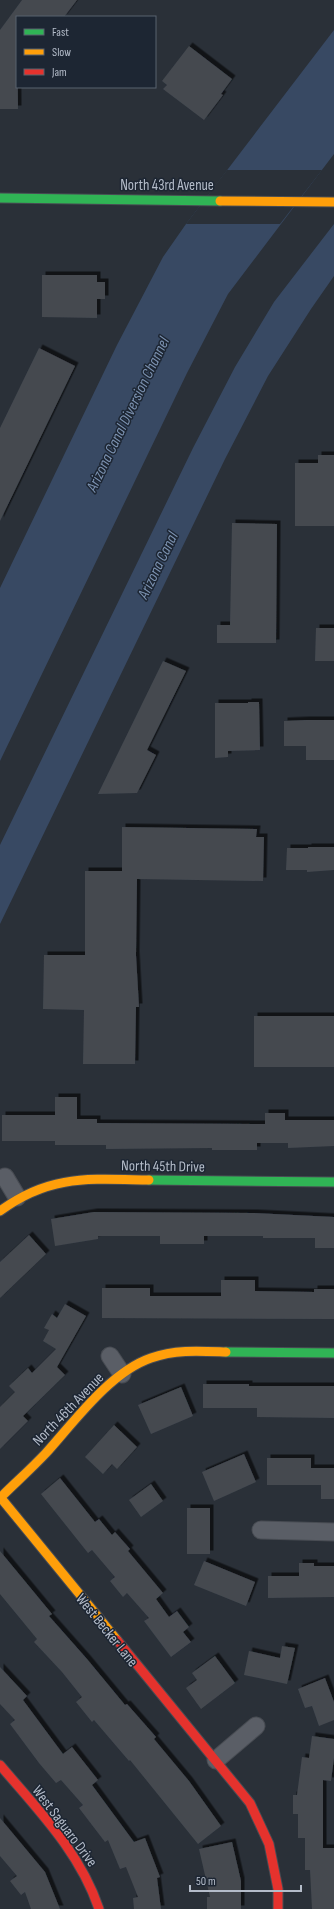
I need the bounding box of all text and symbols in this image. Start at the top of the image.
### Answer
legend [16,16,156,88]
text: Fast [52,25,69,40]
text: Slow [52,45,71,60]
text: Jam [51,65,67,80]
street label: North 43rd Avenue [120,176,214,195]
water label: Arizona Canal Diversion Channel [82,333,174,496]
water label: Arizona Canal [134,528,183,603]
street label: North 45th Drive [121,1156,205,1177]
street label: North 46th Avenue [29,1369,108,1450]
street label: West Becker Lane [71,1590,142,1671]
street label: West Saguaro Drive [28,1782,101,1871]
scale bar [190,1867,301,1893]
text: 50 m [196,1874,216,1889]

